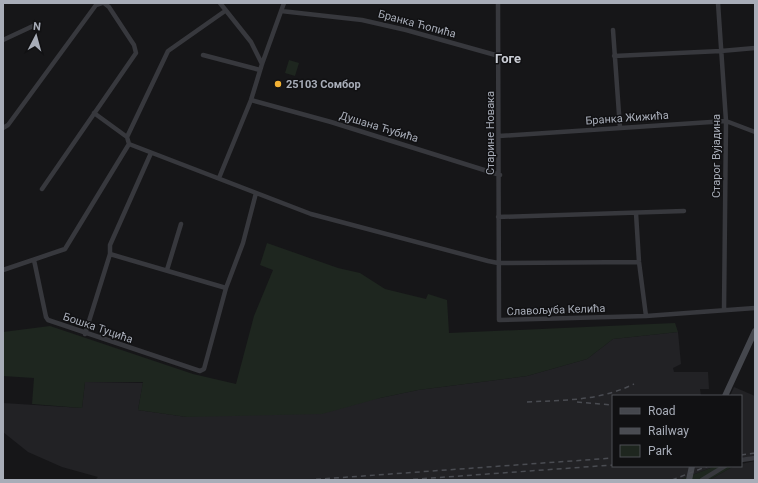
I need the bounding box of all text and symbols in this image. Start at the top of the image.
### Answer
street label: Бранка Ћопића [377,7,457,41]
north arrow [16,16,56,56]
text: N [32,20,42,33]
district label: Гоге [495,51,521,66]
place label: 25103 Сомбор [286,78,361,91]
marker: 25103 Сомбор [273,79,283,89]
street label: Старине Новака [484,91,497,175]
street label: Душана Ћубића [338,109,420,145]
street label: Бранка Жижића [585,109,669,127]
street label: Старог Вујадина [710,114,723,198]
street label: Славољуба Келића [506,302,606,318]
street label: Бошка Туцића [61,310,135,346]
legend [612,395,742,467]
text: Road [648,404,676,418]
text: Railway [648,424,689,438]
text: Park [648,444,673,458]

